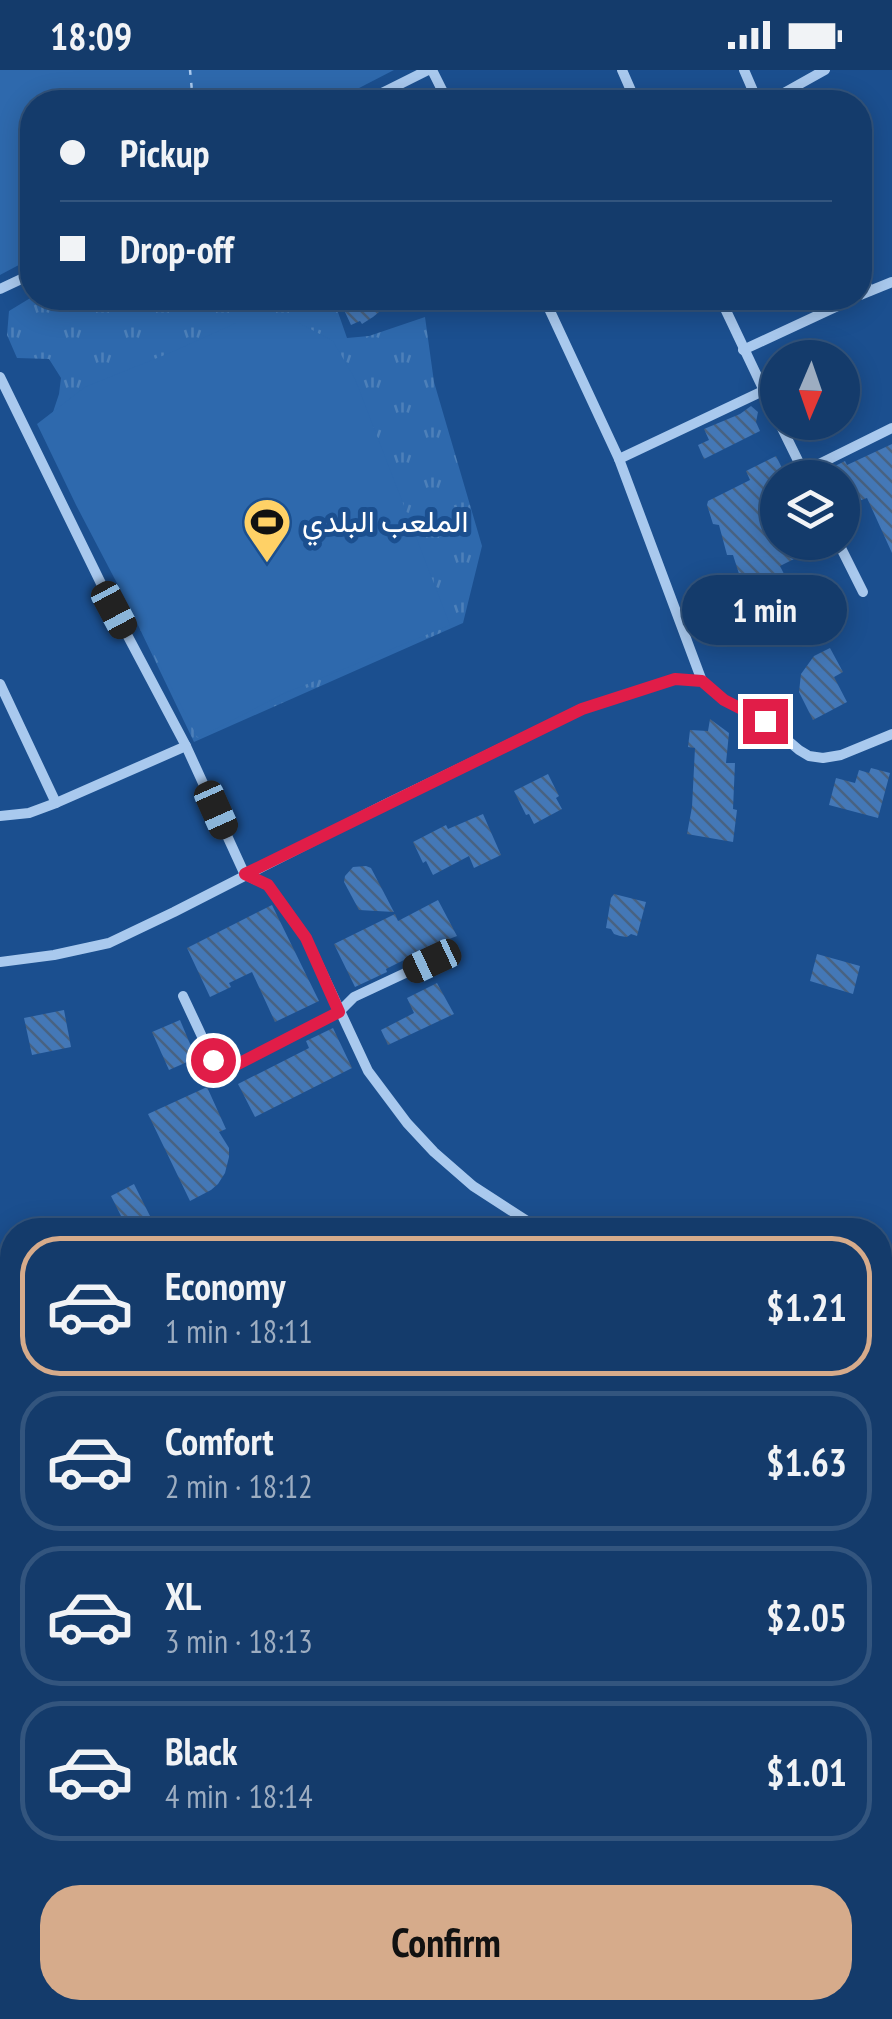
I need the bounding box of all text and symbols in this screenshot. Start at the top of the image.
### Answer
text: 18:09 [50,11,132,60]
text: Pickup [120,128,210,177]
text: Drop-off [120,224,234,273]
north arrow [760,340,860,440]
map controls [760,340,860,560]
button: layers [760,460,860,560]
sports icon: الملعب البلدي [241,496,293,564]
place label: الملعب البلدي [302,501,468,546]
car [87,576,141,644]
callout: 1 min [682,576,848,646]
text: 1 min [732,589,797,631]
route end [743,699,788,744]
car [190,776,242,844]
car [398,935,466,987]
route start [191,1038,236,1083]
icon: car [45,1261,135,1351]
text: Economy [165,1261,285,1310]
text: $1.21 [766,1282,847,1331]
text: 1 min · 18:11 [165,1310,313,1352]
icon: car [45,1416,135,1506]
text: Comfort [165,1416,274,1465]
text: $1.63 [766,1437,847,1486]
text: 2 min · 18:12 [165,1465,313,1507]
icon: car [45,1571,135,1661]
text: XL [165,1571,201,1620]
text: $2.05 [766,1592,847,1641]
text: 3 min · 18:13 [165,1620,313,1662]
icon: car [45,1726,135,1816]
text: Black [165,1726,238,1775]
text: $1.01 [766,1747,847,1796]
text: 4 min · 18:14 [165,1775,313,1817]
button: Confirm [40,1885,852,2000]

